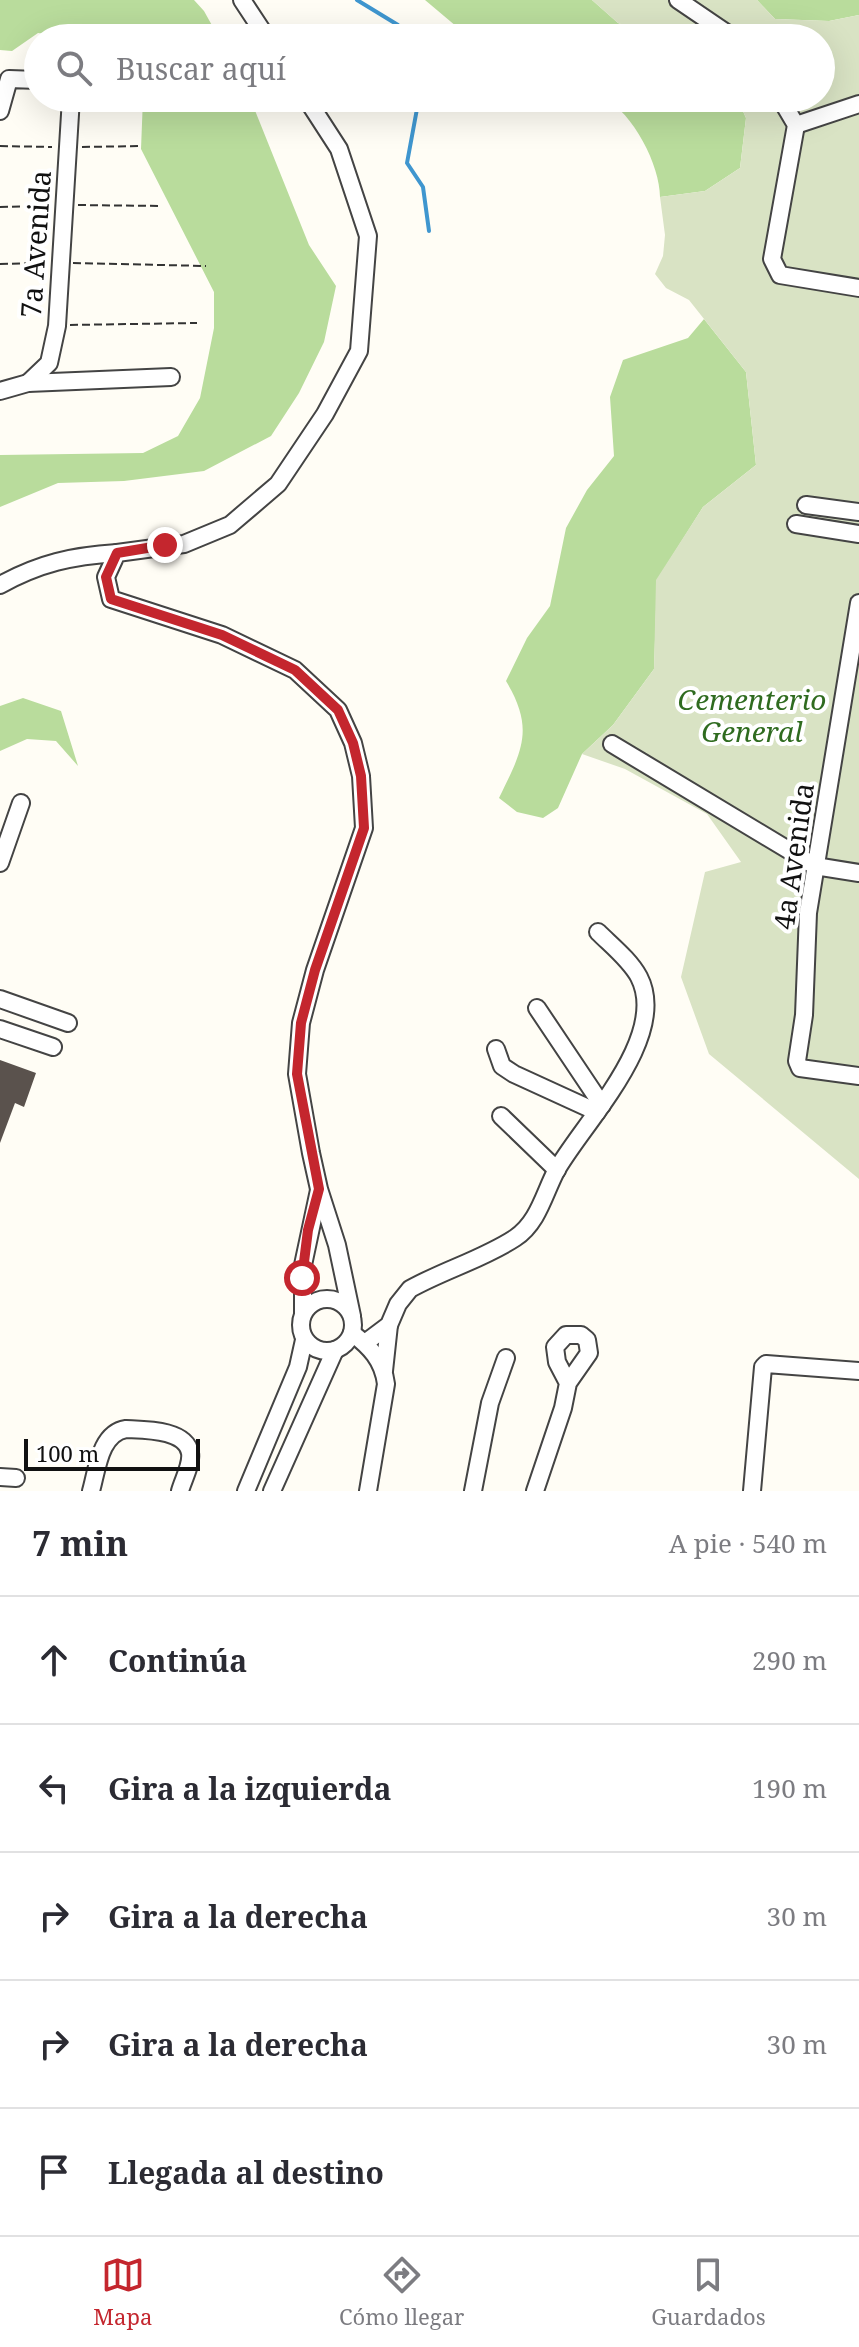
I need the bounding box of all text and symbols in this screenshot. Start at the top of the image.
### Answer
search box [24,24,835,112]
icon: search [52,46,96,90]
text: Buscar aquí [116,48,286,89]
street label: 7a Avenida [11,169,59,319]
route end [147,527,183,563]
park label: Cementerio General [678,680,826,750]
street label: 4a Avenida [764,780,822,932]
route start [284,1260,320,1296]
scale bar [24,1435,200,1471]
text: 100 m [36,1438,99,1468]
text: 7 min [32,1520,128,1566]
text: A pie · 540 m [669,1525,827,1561]
icon: ahead [32,1638,76,1682]
text: Continúa [108,1640,247,1681]
text: 290 m [752,1642,827,1678]
icon: left [32,1766,76,1810]
text: Gira a la izquierda [108,1768,391,1809]
text: 190 m [752,1770,827,1806]
icon: right [32,1894,76,1938]
text: Gira a la derecha [108,1896,368,1937]
text: 30 m [767,1898,827,1934]
icon: right [32,2022,76,2066]
text: Gira a la derecha [108,2024,368,2065]
text: 30 m [767,2026,827,2062]
icon: arrive [32,2150,76,2194]
text: Llegada al destino [108,2152,384,2193]
tab: Mapa [93,2253,152,2331]
tab: Cómo llegar [339,2253,464,2331]
tab: Guardados [651,2253,766,2331]

